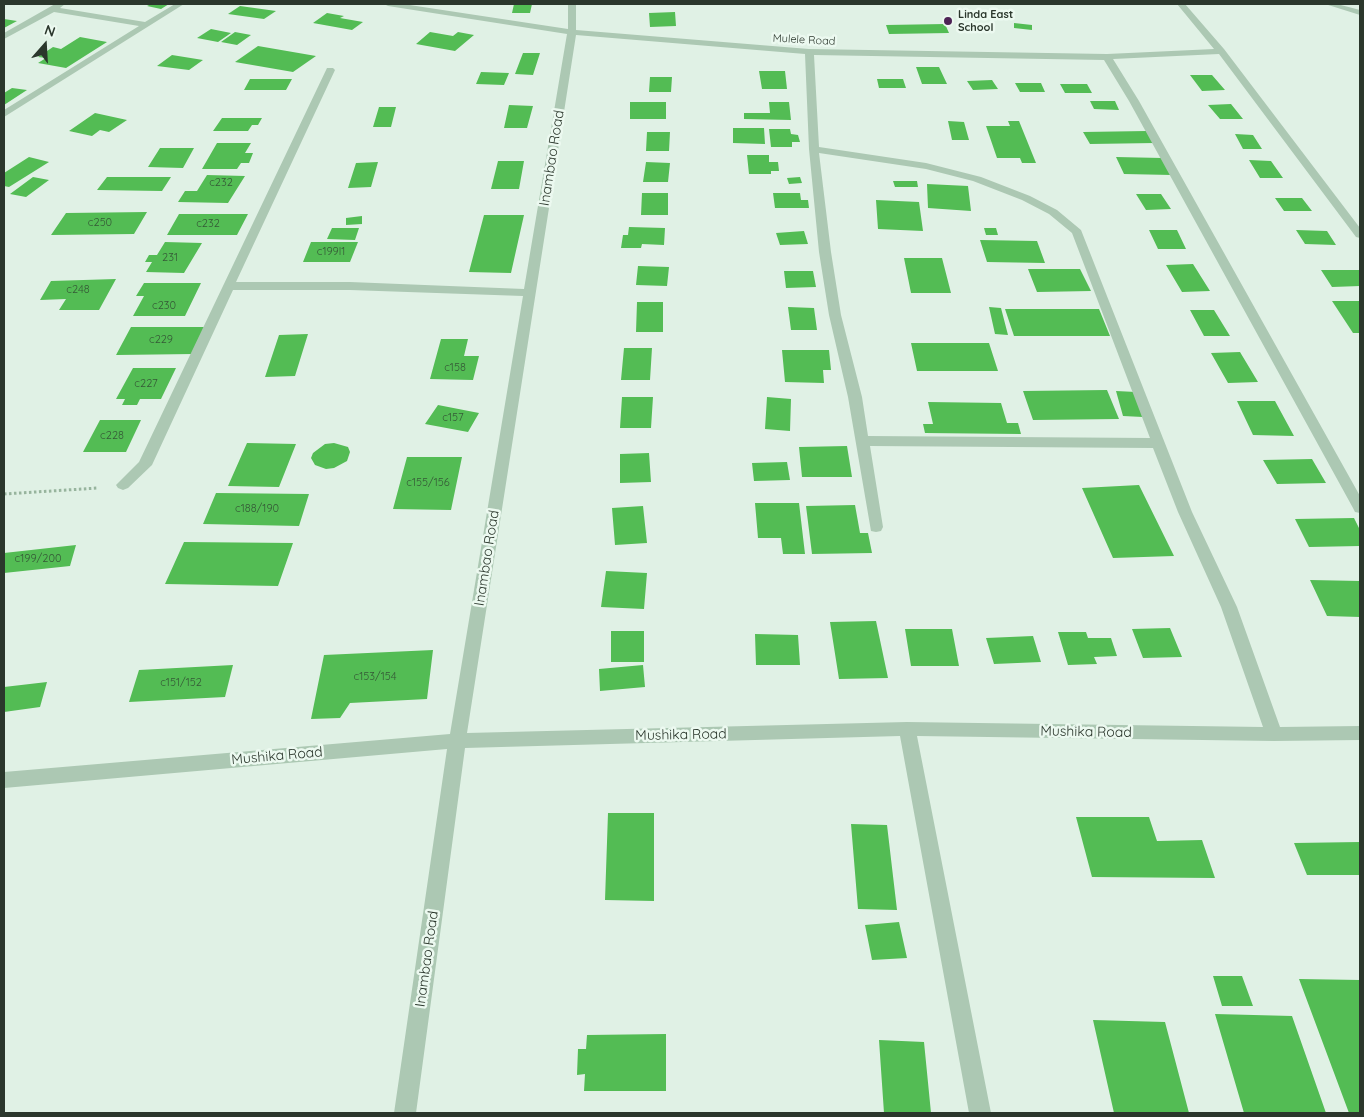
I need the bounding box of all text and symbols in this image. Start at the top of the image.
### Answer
place label: Linda East School [958,8,1013,34]
marker: Linda East School [942,15,954,27]
north arrow [20,20,70,70]
text: N [42,21,58,41]
street label: Mulele Road [772,32,836,48]
street label: Inambao Road [536,109,568,207]
house number: c232 [209,176,233,190]
house number: c250 [88,216,112,230]
house number: c232 [196,217,220,231]
house number: c199l1 [317,245,345,259]
house number: 231 [162,251,178,265]
house number: c248 [66,283,90,297]
house number: c230 [152,299,176,313]
house number: c229 [149,333,173,347]
house number: c158 [444,361,466,375]
house number: c227 [134,377,158,391]
house number: c157 [442,411,464,425]
house number: c228 [100,429,124,443]
house number: c155/156 [406,476,450,490]
house number: c188/190 [235,502,279,516]
street label: Inambao Road [471,509,503,607]
house number: c199/200 [15,552,61,566]
house number: c153/154 [353,670,397,684]
house number: c151/152 [160,676,202,690]
street label: Mushika Road [1040,723,1132,741]
street label: Mushika Road [635,726,727,744]
street label: Mushika Road [231,744,323,768]
street label: Inambao Road [412,910,442,1008]

